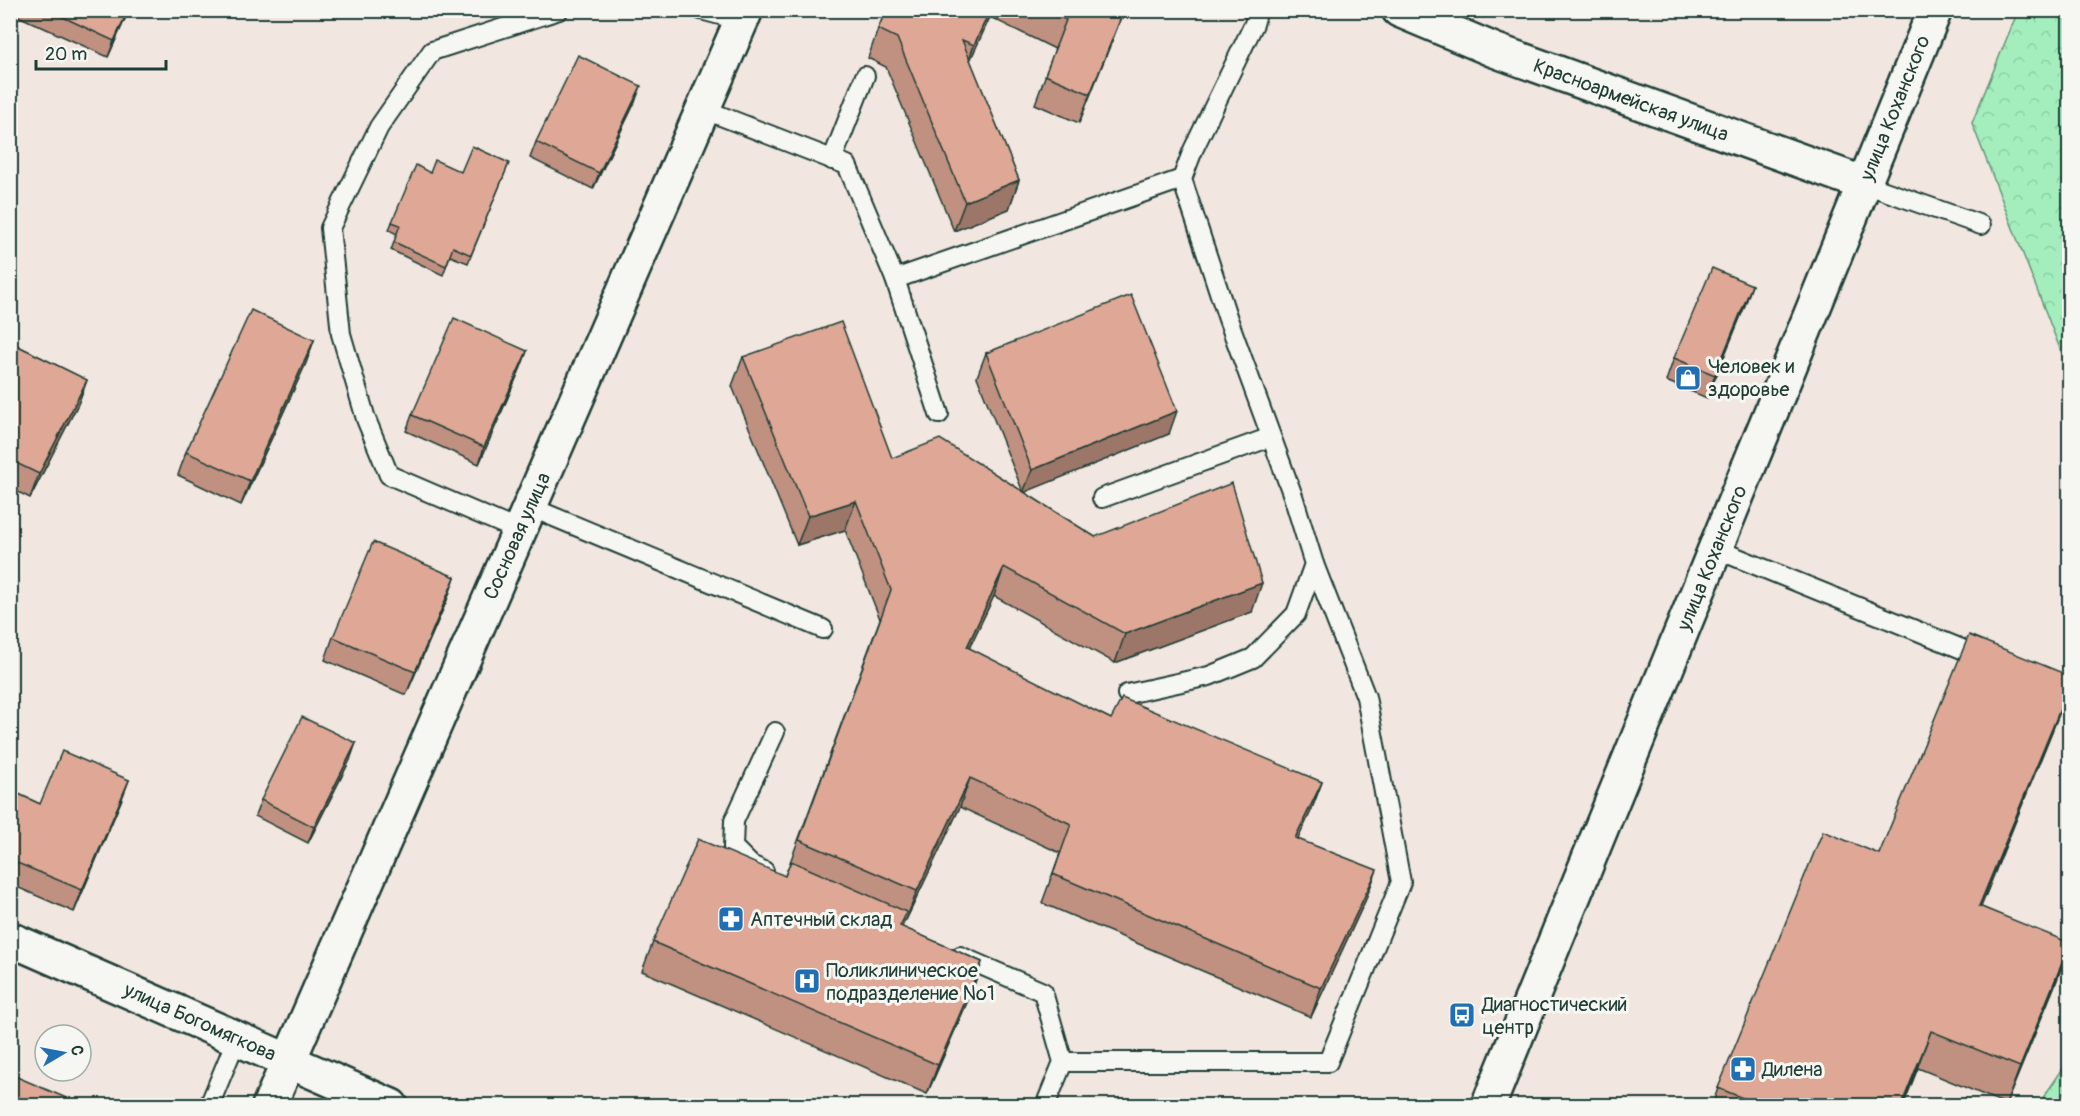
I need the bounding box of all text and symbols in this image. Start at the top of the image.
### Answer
street label: улица Коханского [1854,31,1936,185]
scale bar [36,33,166,71]
text: 20 m [45,43,87,66]
street label: Красноармейская улица [1530,53,1732,147]
place label: Человек и здоровье [1708,354,1794,402]
shop icon: Человек и здоровье [1673,363,1703,393]
street label: Сосновая улица [478,469,556,603]
street label: улица Коханского [1671,481,1753,635]
pharmacy icon: Аптечный склад [716,904,746,934]
place label: Аптечный склад [750,907,892,932]
place label: Поликлиническое подразделение №1 [826,958,995,1006]
hospital icon: Поликлиническое подразделение №1 [792,966,822,996]
street label: улица Богомягкова [119,977,280,1067]
place label: Диагностический центр [1481,992,1627,1040]
bus stop icon: Диагностический центр [1447,1000,1477,1030]
north arrow [33,1023,93,1083]
text: С [66,1044,88,1057]
pharmacy icon: Дилена [1728,1054,1758,1084]
place label: Дилена [1761,1057,1823,1082]

